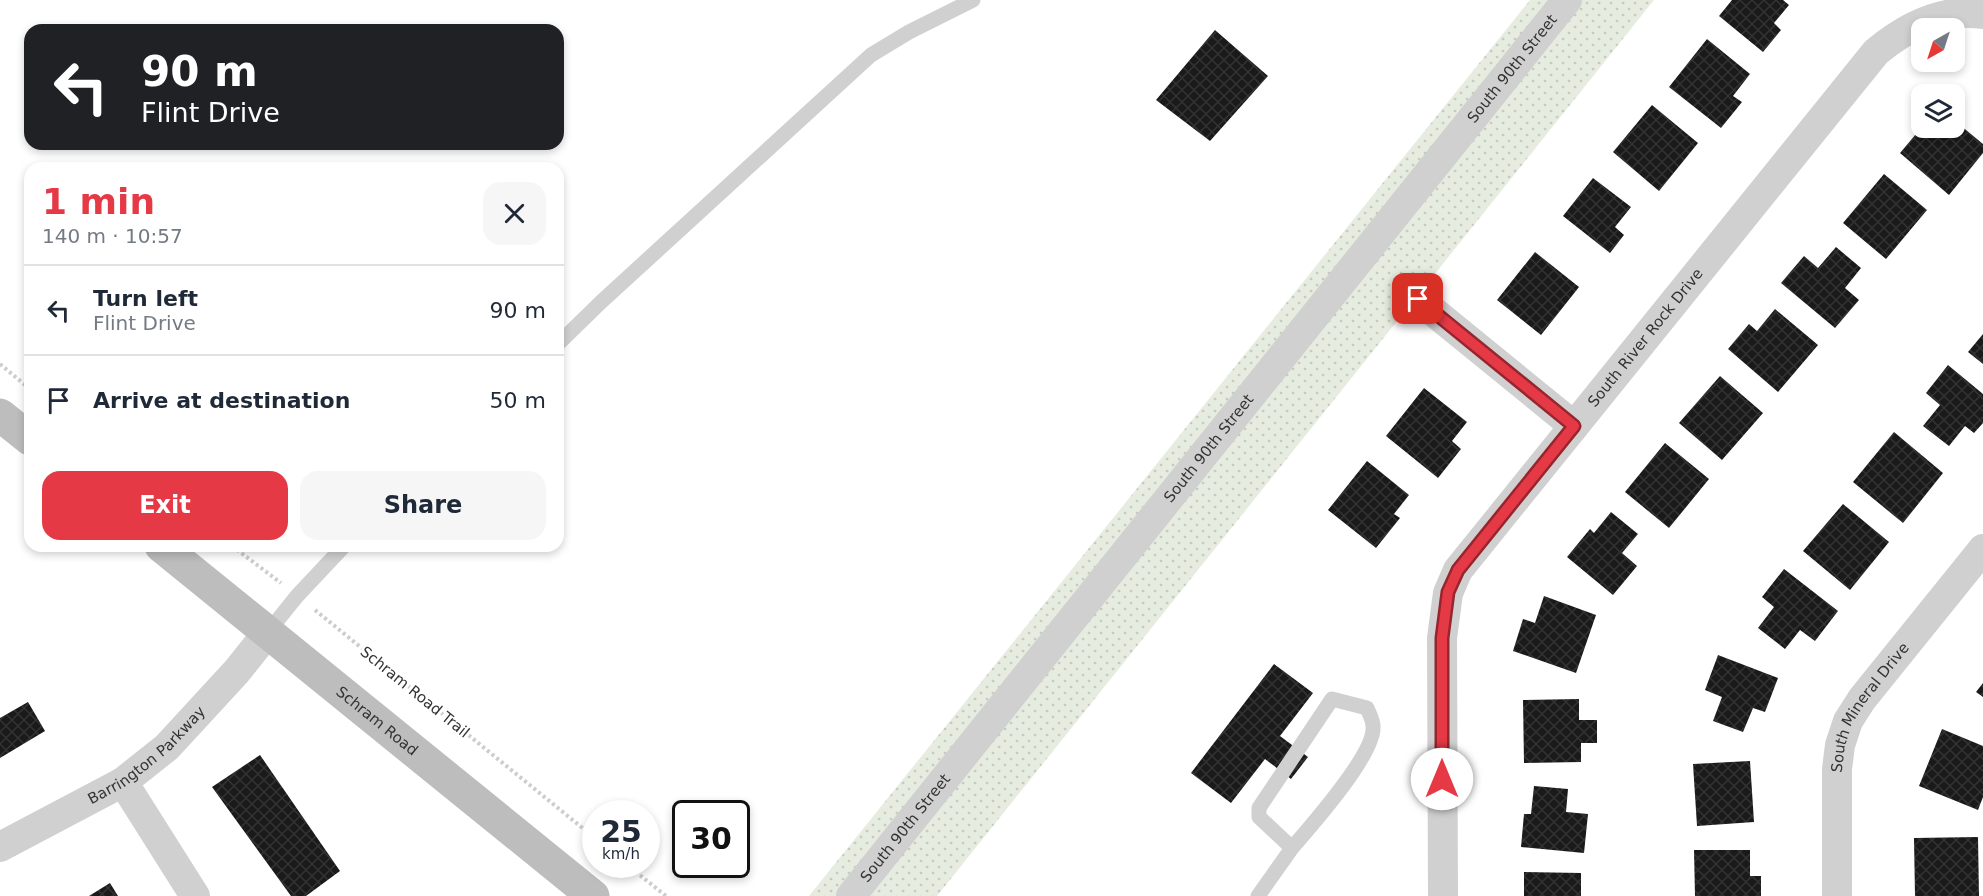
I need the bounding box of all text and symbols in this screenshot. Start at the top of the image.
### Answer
street label: South 90th Street [1463,11,1561,126]
north arrow [1911,18,1965,72]
map controls [1911,18,1965,138]
text: 90 m [141,47,258,96]
icon: left [42,48,120,126]
button: layers [1911,84,1965,138]
text: Flint Drive [141,97,280,128]
text: 1 min [42,181,155,222]
button: close [483,182,546,245]
text: 140 m · 10:57 [42,224,183,248]
street label: South River Rock Drive [1584,265,1707,411]
pin [1392,273,1443,324]
icon: arrive [1401,282,1434,315]
text: Turn left [93,286,198,311]
icon: left [42,294,75,327]
text: 90 m [490,298,546,323]
text: Flint Drive [93,311,196,335]
icon: arrive [42,384,75,417]
text: Arrive at destination [93,388,350,413]
text: 50 m [490,388,546,413]
street label: South 90th Street [1160,391,1257,506]
button: Exit [42,471,288,540]
button: Share [300,471,546,540]
street label: South Mineral Drive [1828,639,1913,773]
street label: Schram Road Trail [357,643,473,741]
street label: Schram Road [333,683,421,759]
street label: Barrington Parkway [85,702,209,808]
position arrow [1410,747,1474,811]
street label: South 90th Street [857,770,954,886]
speed limit sign: 30 [672,800,750,878]
text: 25 [600,814,642,849]
text: km/h [602,845,640,863]

